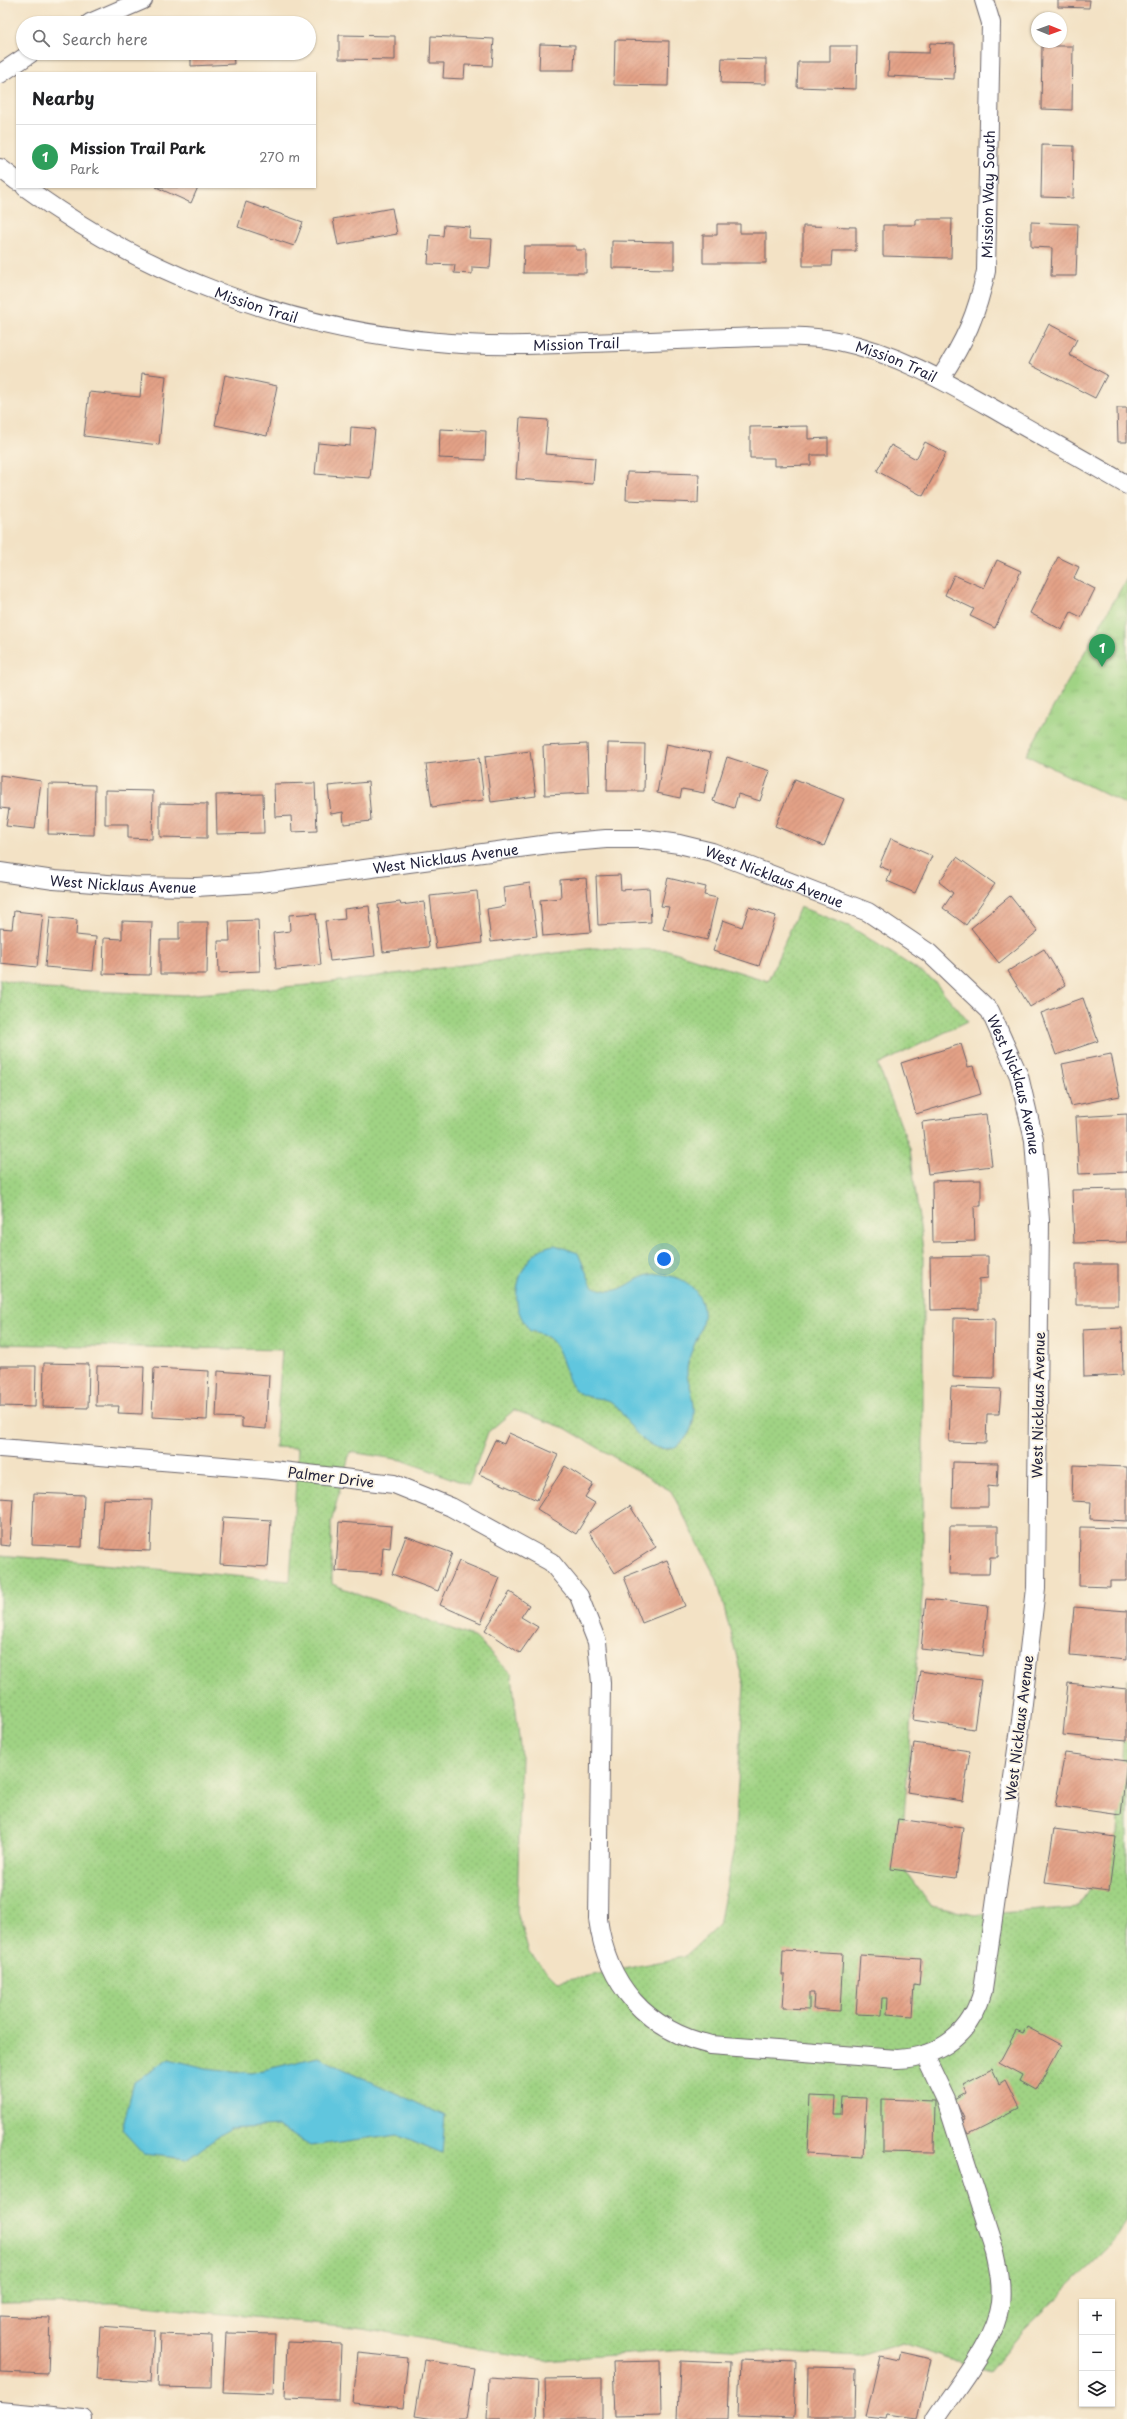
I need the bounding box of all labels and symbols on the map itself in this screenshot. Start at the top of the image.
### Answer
north arrow [1031,12,1067,48]
street label: Mission Way South [976,130,999,259]
street label: Mission Trail [212,281,301,328]
street label: Mission Trail [533,332,620,355]
street label: Mission Trail [853,335,941,387]
pin: 1 [1089,634,1115,667]
street label: West Nicklaus Avenue [371,838,520,878]
street label: West Nicklaus Avenue [702,840,847,912]
street label: West Nicklaus Avenue [49,869,197,898]
street label: West Nicklaus Avenue [982,1011,1046,1156]
your location [654,1249,674,1269]
street label: West Nicklaus Avenue [1026,1331,1050,1479]
street label: Palmer Drive [287,1461,375,1493]
street label: West Nicklaus Avenue [1000,1654,1038,1802]

